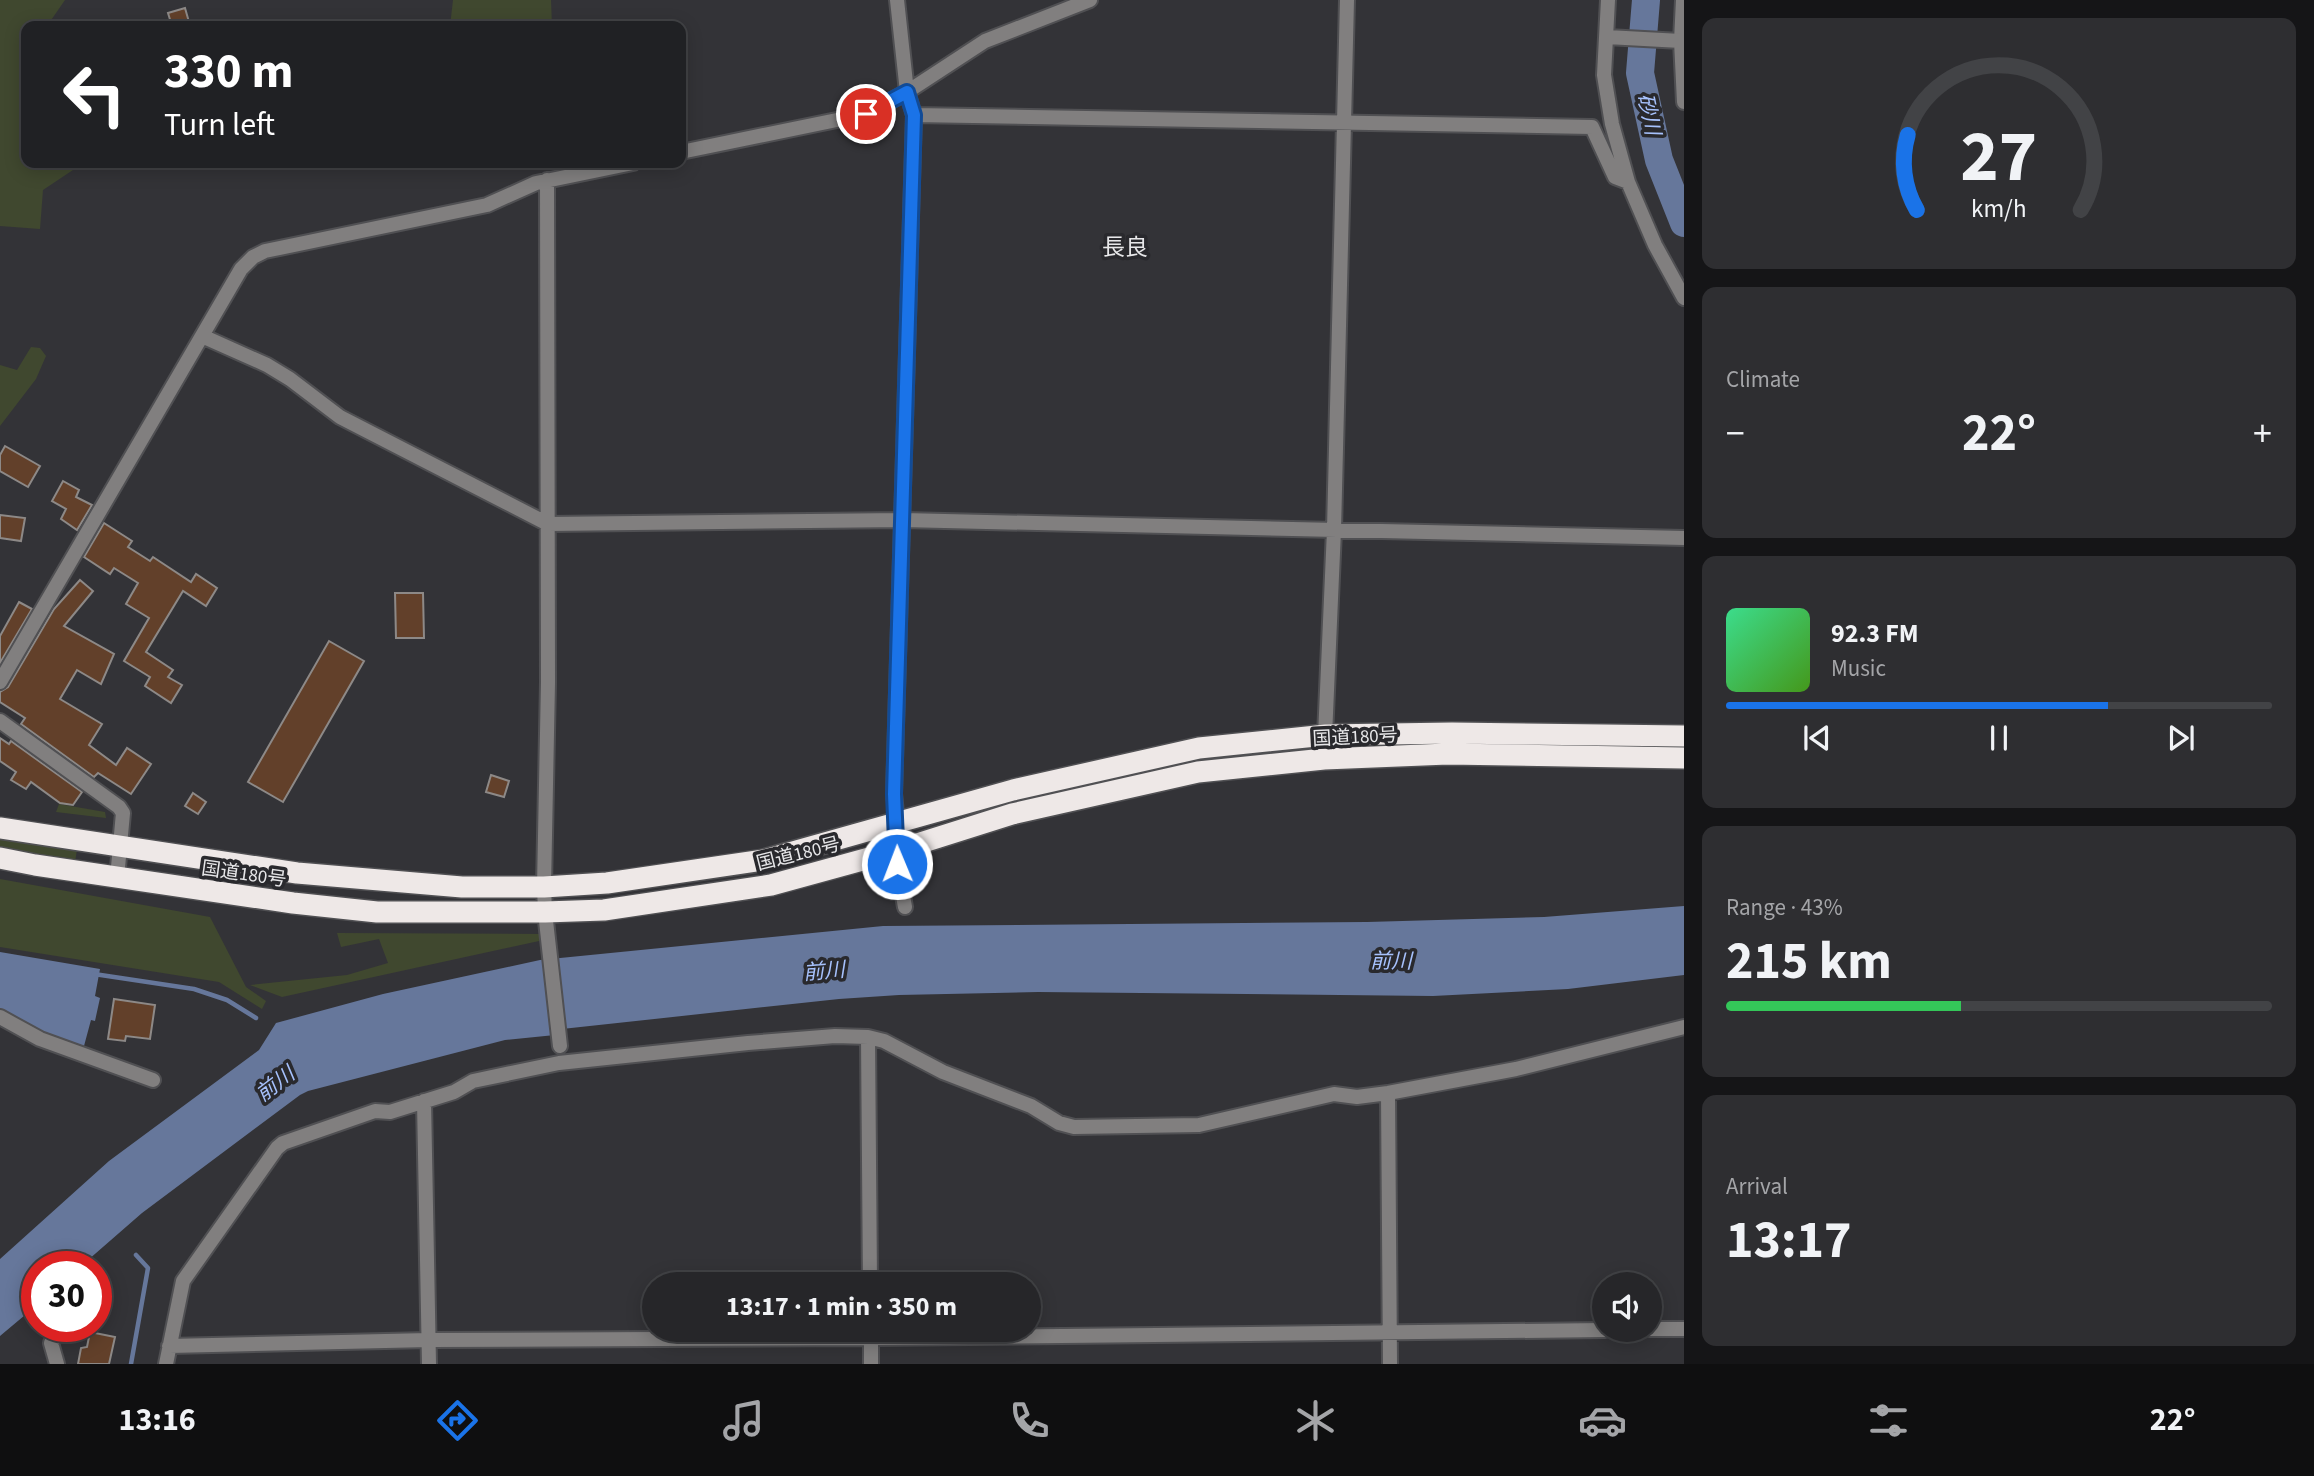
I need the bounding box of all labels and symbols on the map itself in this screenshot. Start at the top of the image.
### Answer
pin [836,84,896,144]
water label: 砂川 [1630,90,1668,140]
district label: 長良 [1102,231,1148,264]
street label: 国道180号 [1312,722,1398,753]
position arrow [860,827,934,901]
street label: 国道180号 [754,831,843,878]
street label: 国道180号 [200,855,288,894]
water label: 前川 [1370,946,1414,976]
water label: 前川 [802,954,848,988]
water label: 前川 [249,1058,302,1109]
speed limit sign: 30 [21,1251,112,1342]

